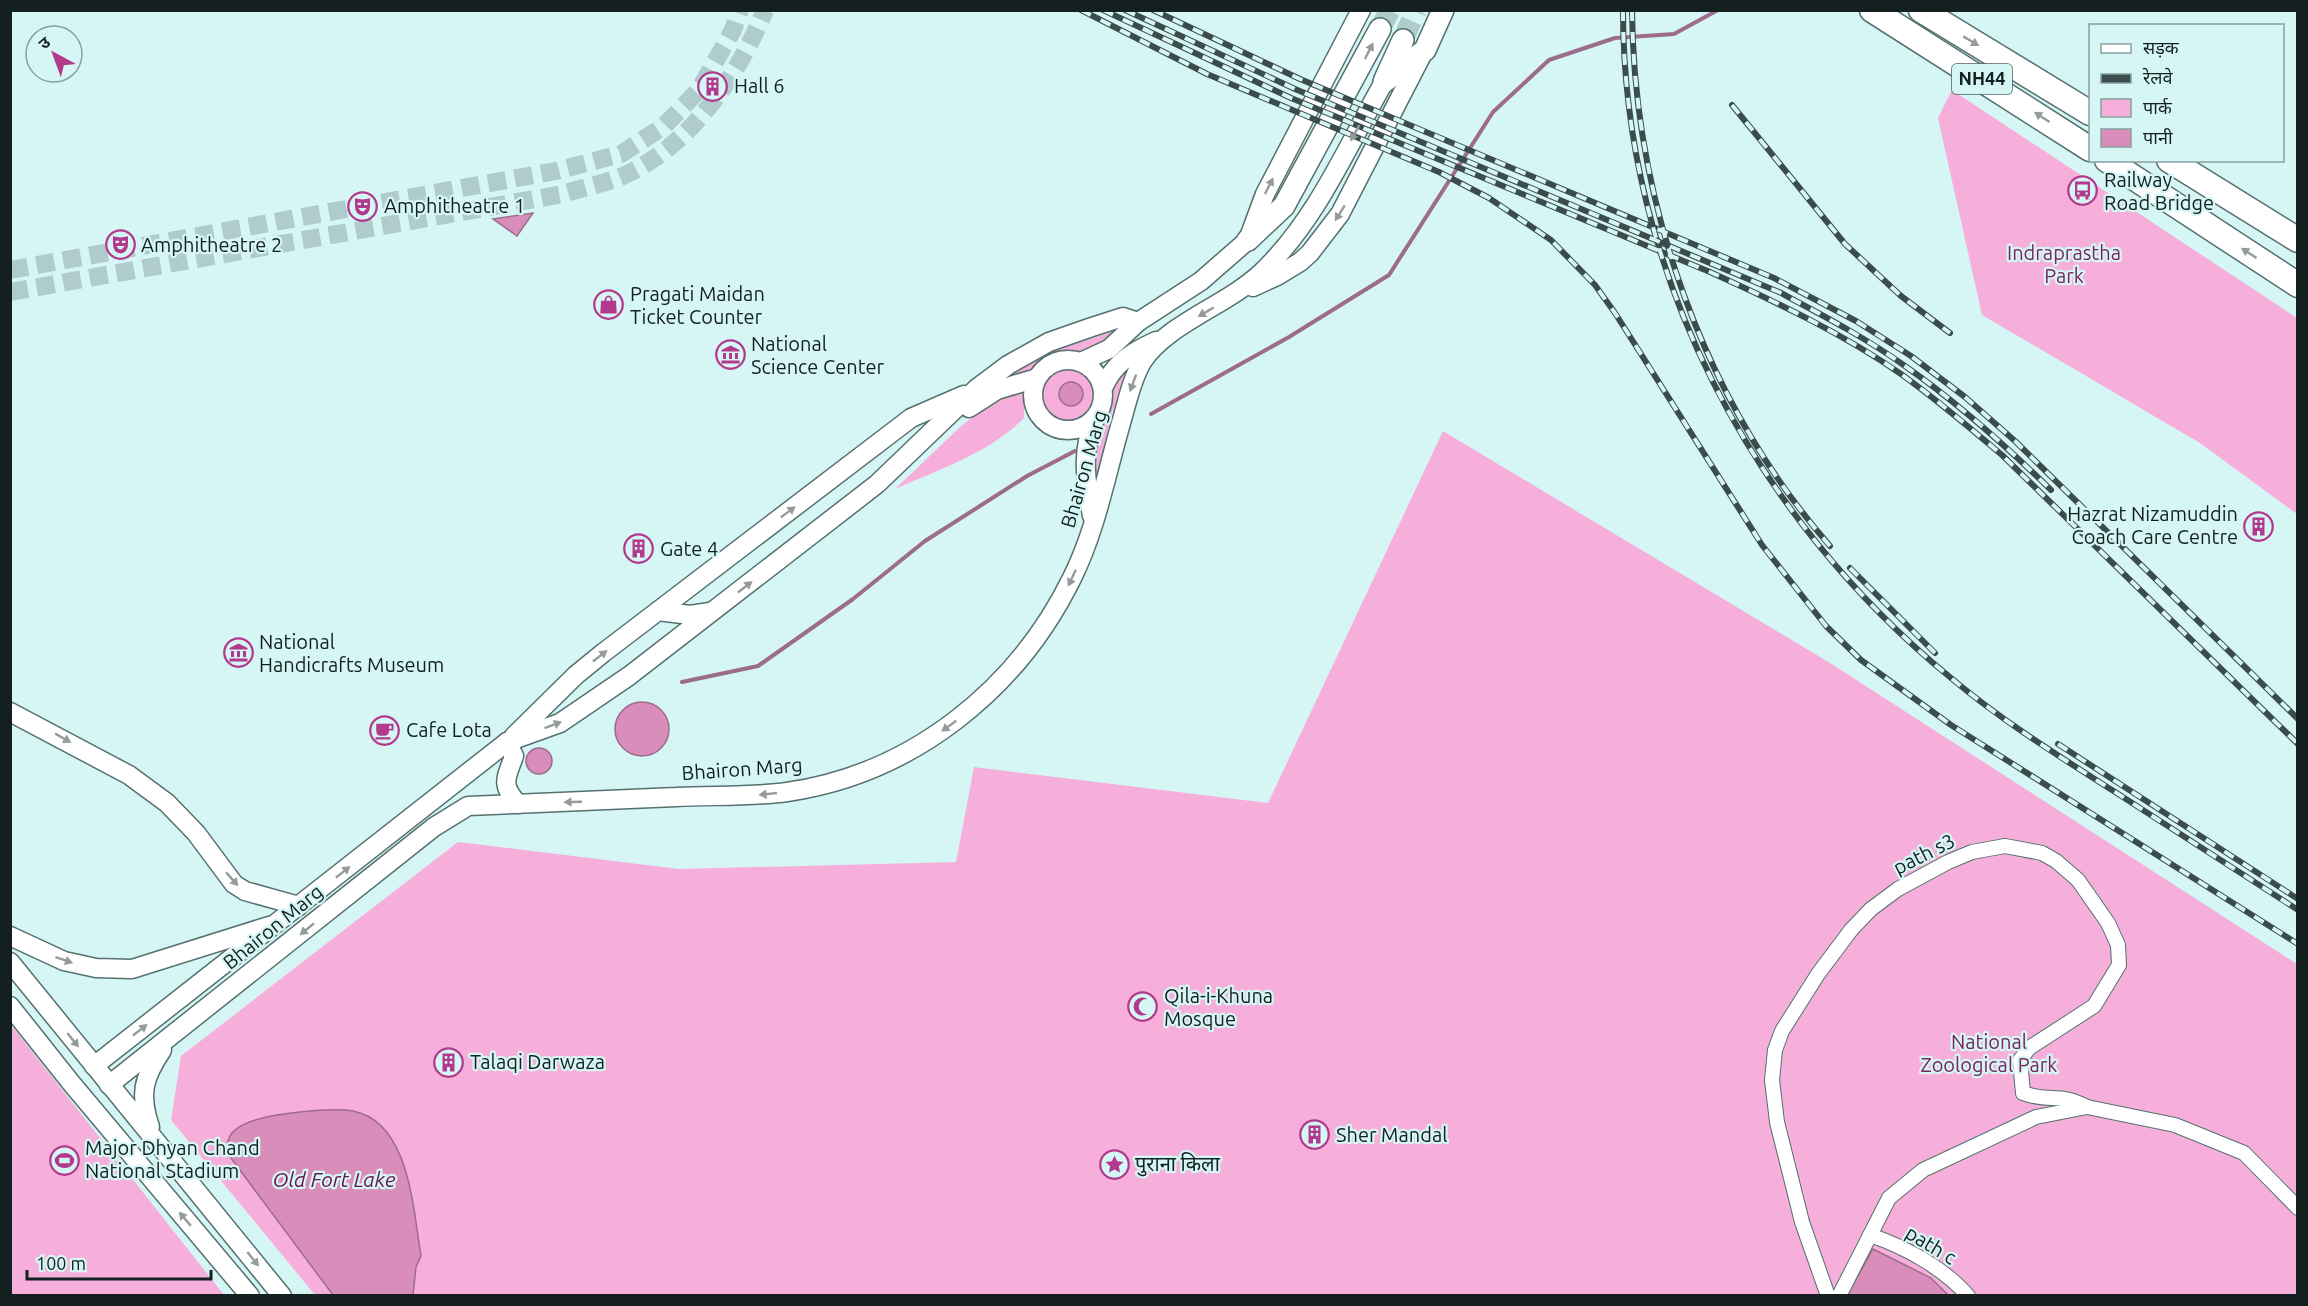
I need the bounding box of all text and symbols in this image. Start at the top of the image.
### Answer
north arrow [24,24,84,84]
legend [2089,24,2284,162]
text: उ [35,32,54,53]
one-way arrow [1963,35,1979,46]
text: सड़क [2143,37,2180,58]
one-way arrow [1365,42,1374,59]
road number: NH44 [1952,64,2012,94]
text: रेलवे [2142,67,2174,87]
building icon: Hall 6 [697,70,729,102]
place label: Hall 6 [734,74,785,97]
text: पार्क [2143,97,2173,117]
one-way arrow [2033,112,2050,123]
one-way arrow [1350,125,1360,142]
text: पानी [2143,127,2173,147]
place label: Railway Road Bridge [2104,168,2214,214]
bus stop icon: Railway Road Bridge [2067,175,2099,207]
one-way arrow [1264,177,1274,195]
theatre icon: Amphitheatre 1 [347,190,379,222]
place label: Amphitheatre 1 [384,194,525,217]
one-way arrow [1334,205,1345,221]
theatre icon: Amphitheatre 2 [104,229,136,261]
place label: Amphitheatre 2 [141,233,282,256]
park label: Indraprastha Park [2007,241,2121,287]
one-way arrow [2240,247,2257,258]
place label: Pragati Maidan Ticket Counter [630,282,765,328]
shop icon: Pragati Maidan Ticket Counter [593,289,625,321]
one-way arrow [1198,307,1214,318]
place label: National Science Center [751,332,885,378]
museum icon: National Science Center [714,339,746,371]
one-way arrow [1128,374,1137,392]
street label: Bhairon Marg [1056,407,1111,530]
place label: Hazrat Nizamuddin Coach Care Centre [2067,502,2238,548]
one-way arrow [780,506,796,518]
building icon: Hazrat Nizamuddin Coach Care Centre [2243,510,2275,542]
building icon: Gate 4 [623,533,655,565]
place label: Gate 4 [660,537,718,560]
one-way arrow [1067,569,1076,586]
one-way arrow [737,581,752,593]
place label: National Handicrafts Museum [259,630,444,676]
museum icon: National Handicrafts Museum [222,637,254,669]
one-way arrow [592,650,608,663]
cafe icon: Cafe Lota [369,714,401,746]
place label: Cafe Lota [406,718,492,741]
one-way arrow [544,720,562,729]
one-way arrow [941,720,957,732]
one-way arrow [55,733,72,743]
street label: Bhairon Marg [681,753,803,784]
one-way arrow [759,789,778,799]
one-way arrow [564,797,583,806]
street label: path s3 [1889,828,1958,879]
one-way arrow [336,866,351,878]
one-way arrow [225,871,238,887]
street label: Bhairon Marg [218,880,327,974]
one-way arrow [299,923,314,935]
one-way arrow [55,955,73,965]
place label: Qila-i-Khuna Mosque [1164,984,1273,1030]
mosque icon: Qila-i-Khuna Mosque [1127,991,1159,1023]
one-way arrow [132,1024,148,1037]
park label: National Zoological Park [1921,1030,2057,1076]
one-way arrow [67,1033,79,1048]
building icon: Talaqi Darwaza [433,1046,465,1078]
place label: Talaqi Darwaza [470,1050,605,1073]
building icon: Sher Mandal [1299,1119,1331,1151]
place label: Sher Mandal [1336,1123,1447,1146]
place label: Major Dhyan Chand National Stadium [85,1136,260,1182]
sports icon: Major Dhyan Chand National Stadium [48,1144,80,1176]
place icon: पुराना किला [1098,1148,1130,1180]
place label: पुराना किला [1135,1152,1221,1177]
water label: Old Fort Lake [273,1167,396,1191]
one-way arrow [179,1212,192,1227]
street label: path c [1902,1221,1961,1269]
scale bar [27,1243,212,1281]
one-way arrow [247,1252,259,1267]
text: 100 m [36,1253,86,1273]

